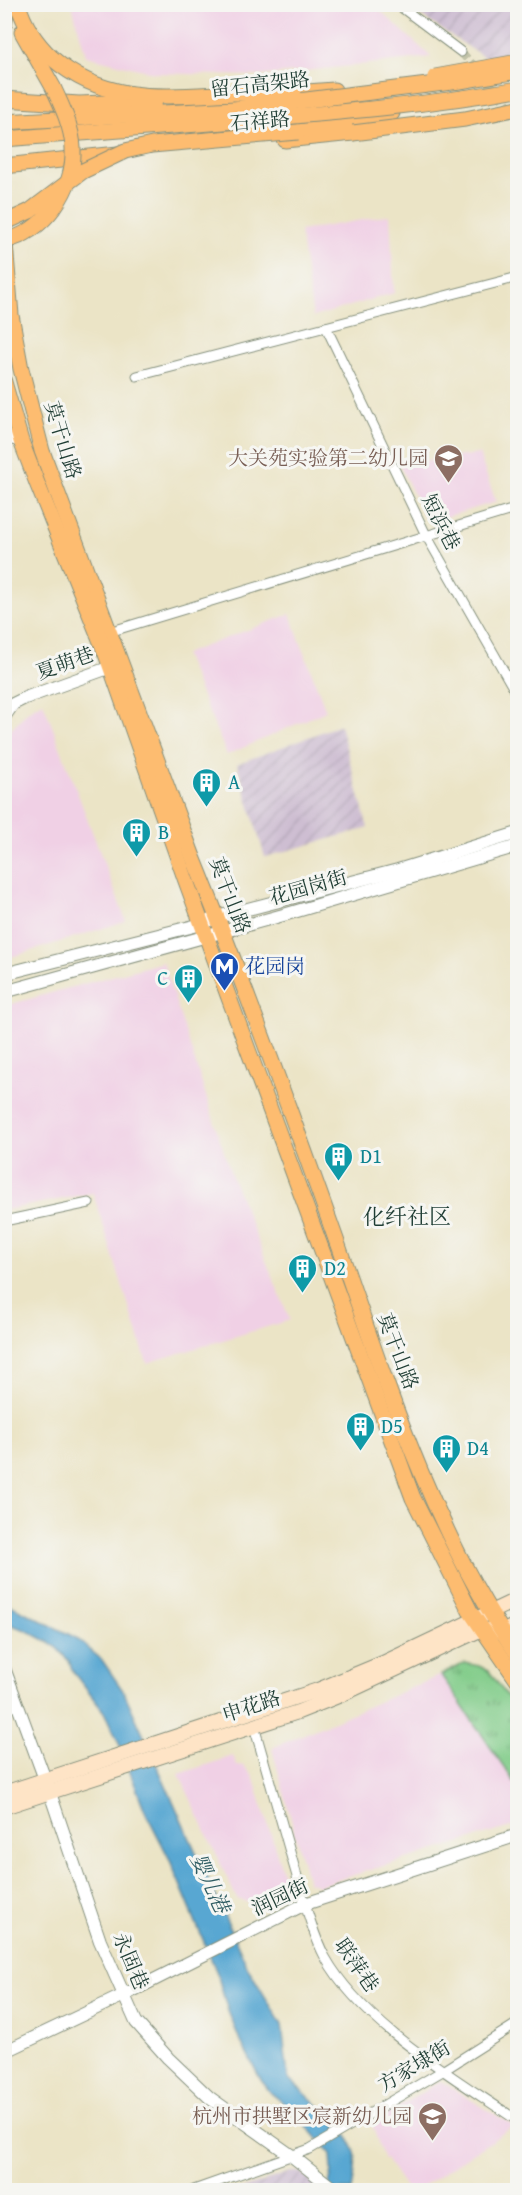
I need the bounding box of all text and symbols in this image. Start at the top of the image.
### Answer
street label: 留石高架路 [209,64,311,103]
street label: 石祥路 [229,103,291,138]
street label: 莫干山路 [38,397,89,482]
school or university icon: 大关苑实验第二幼儿园 [433,442,465,484]
place label: 大关苑实验第二幼儿园 [228,443,428,472]
street label: 短浜巷 [415,488,468,555]
street label: 夏萌巷 [32,639,98,686]
building icon: A [191,766,223,808]
place label: A [228,767,240,796]
building icon: B [121,816,153,858]
place label: B [158,817,169,846]
street label: 莫干山路 [203,852,258,937]
street label: 花园岗街 [265,862,350,911]
metro station icon: 花园岗 [208,950,240,992]
place label: 花园岗 [245,951,305,980]
building icon: C [173,962,205,1004]
place label: C [157,963,168,992]
building icon: D1 [323,1140,355,1182]
place label: D1 [360,1141,382,1170]
district label: 化纤社区 [363,1200,451,1232]
building icon: D2 [287,1252,319,1294]
place label: D2 [324,1253,346,1282]
street label: 莫干山路 [371,1308,426,1393]
building icon: D5 [344,1410,376,1452]
place label: D5 [381,1411,403,1440]
building icon: D4 [430,1432,462,1474]
place label: D4 [467,1433,489,1462]
street label: 申花路 [218,1682,284,1729]
water label: 婴儿港 [183,1848,239,1921]
street label: 润园街 [246,1871,313,1922]
street label: 永固巷 [106,1928,157,1994]
street label: 联萍巷 [328,1932,386,1998]
street label: 方家埭街 [372,2033,455,2099]
school or university icon: 杭州市拱墅区宸新幼儿园 [417,2100,449,2142]
place label: 杭州市拱墅区宸新幼儿园 [192,2101,412,2130]

